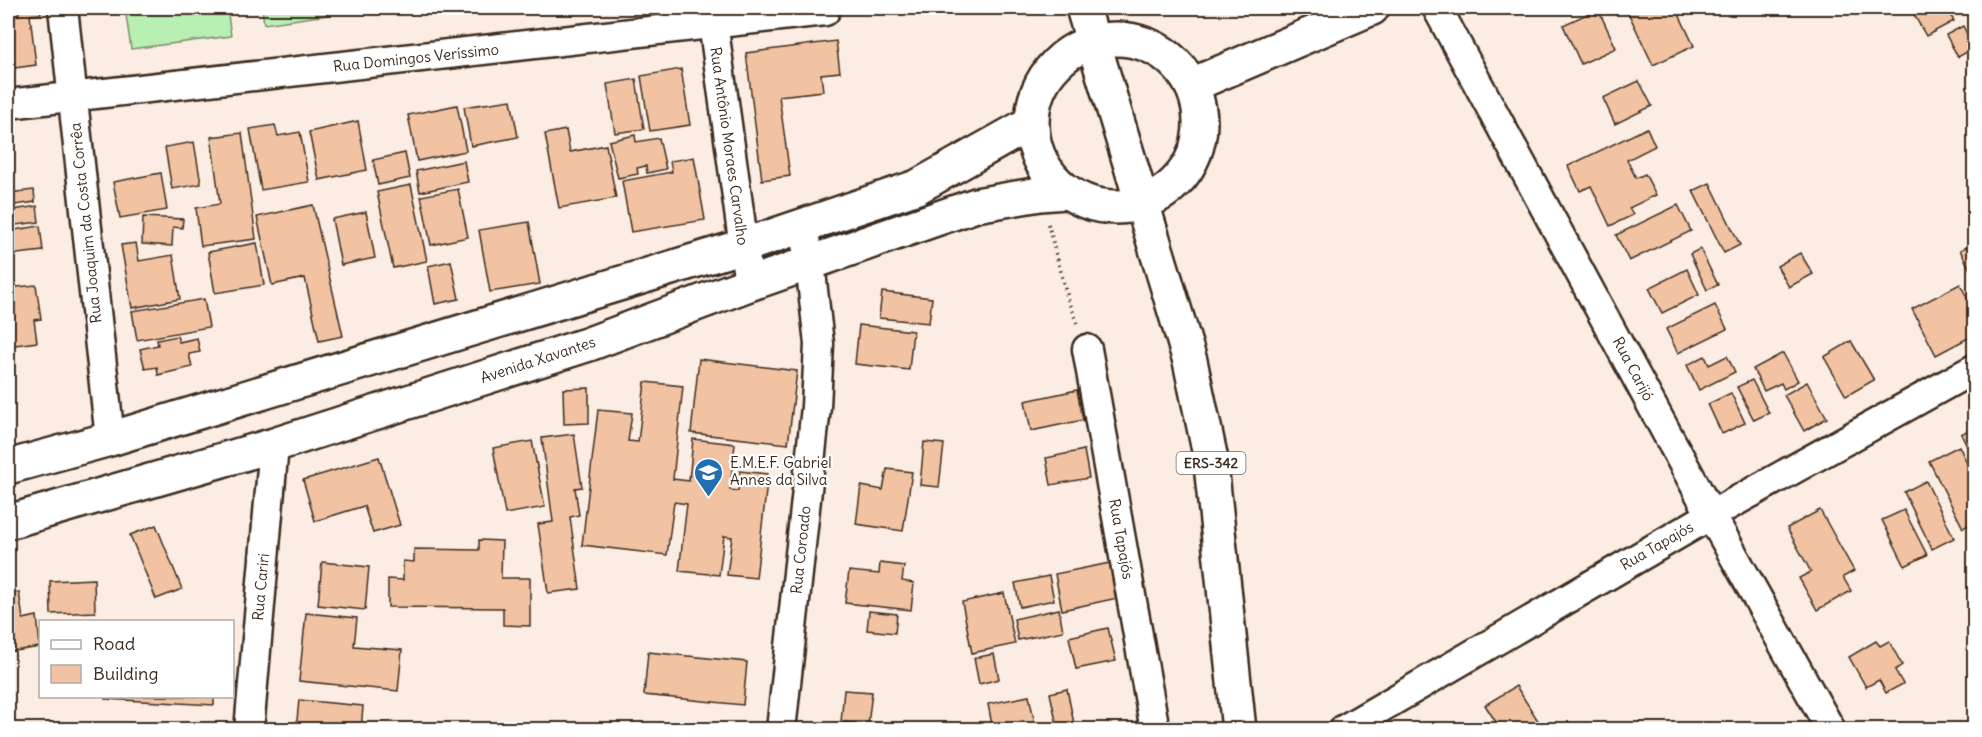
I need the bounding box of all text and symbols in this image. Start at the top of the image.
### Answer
street label: Rua Domingos Veríssimo [332,39,500,76]
street label: Rua Antônio Moraes Carvalho [706,46,753,246]
street label: Rua Joaquim da Costa Corrêa [65,121,105,324]
street label: Avenida Xavantes [478,332,598,387]
street label: Rua Carijó [1609,333,1658,404]
road number: ERS-342 [1176,452,1246,474]
place label: E.M.E.F. Gabriel Annes da Silva [730,453,832,489]
school or university icon: E.M.E.F. Gabriel Annes da Silva [693,456,725,498]
street label: Rua Tapajós [1105,497,1138,581]
street label: Rua Coroado [786,505,815,595]
street label: Rua Tapajós [1617,517,1697,574]
street label: Rua Cariri [248,552,273,621]
legend [39,620,234,698]
text: Road [93,632,136,655]
text: Building [93,662,158,685]

